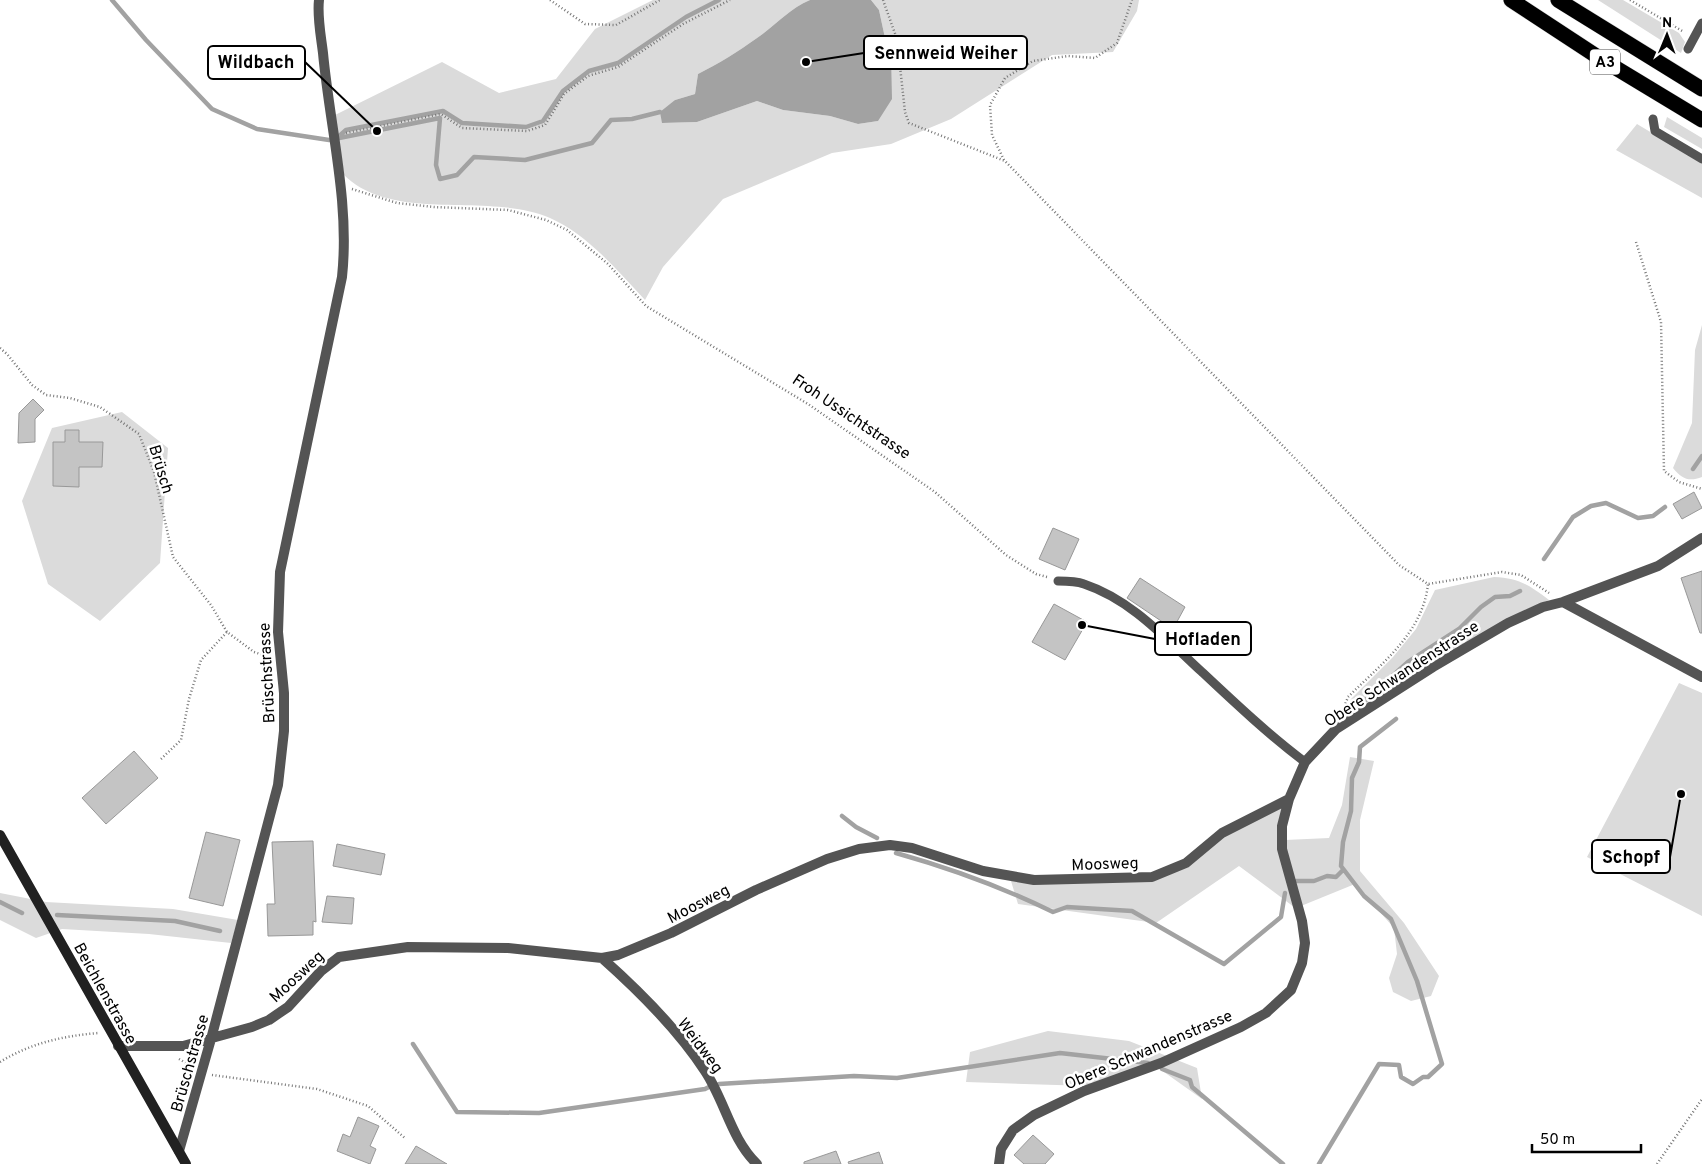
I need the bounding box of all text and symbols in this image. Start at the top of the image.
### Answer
north arrow [1642,10,1692,60]
text: N [1662,15,1672,32]
callout: Sennweid Weiher [864,36,1027,69]
text: Sennweid Weiher [874,43,1018,66]
callout: Wildbach [208,46,305,79]
road number: A3 [1590,50,1620,74]
text: Wildbach [218,52,294,75]
street label: Froh Ussichtstrasse [788,371,914,465]
street label: Brüsch [143,443,177,496]
street label: Obere Schwandenstrasse [1321,617,1483,732]
street label: Brüschstrasse [255,622,281,724]
callout: Hofladen [1155,622,1251,655]
text: Hofladen [1165,629,1241,652]
callout: Schopf [1592,840,1670,873]
text: Schopf [1602,847,1660,870]
street label: Moosweg [1071,854,1139,876]
street label: Moosweg [664,881,733,929]
street label: Beichlenstrasse [68,940,140,1048]
street label: Moosweg [266,947,329,1008]
street label: Obere Schwandenstrasse [1062,1006,1236,1095]
street label: Brüschstrasse [167,1012,214,1115]
street label: Weidweg [672,1015,727,1078]
scale bar [1532,1122,1641,1154]
text: 50 m [1540,1131,1575,1150]

